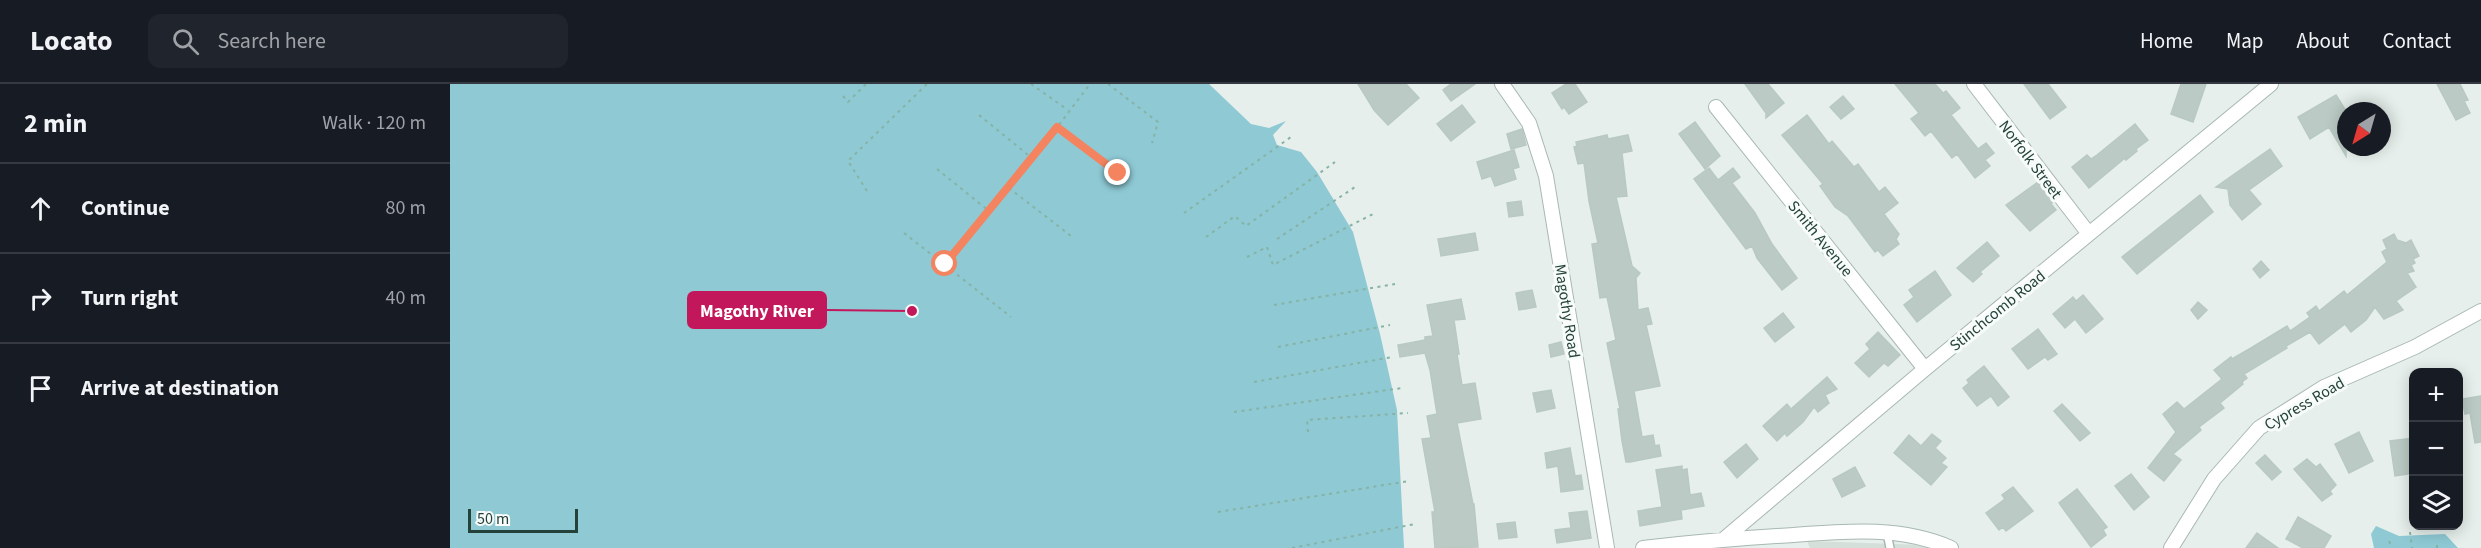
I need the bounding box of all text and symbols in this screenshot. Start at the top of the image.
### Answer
search box [148,14,568,68]
text: Locato [30,21,112,61]
icon: search [169,25,202,58]
text: Search here [217,25,326,57]
text: Home [2140,26,2193,56]
text: Map [2226,26,2264,56]
text: About [2297,26,2349,56]
text: Contact [2382,26,2451,56]
north arrow [2337,102,2391,156]
text: 2 min [24,105,87,142]
text: Walk · 120 m [322,109,426,137]
street label: Norfolk Street [1993,116,2067,204]
route end [1104,159,1130,185]
icon: ahead [24,192,57,225]
text: Continue [81,192,170,224]
text: 80 m [386,194,426,222]
street label: Smith Avenue [1783,196,1858,281]
route start [931,250,957,276]
street label: Magothy Road [1549,262,1585,360]
street label: Stinchcomb Road [1945,265,2050,356]
icon: right [24,282,57,315]
text: Turn right [81,282,178,314]
text: 40 m [386,284,426,312]
callout: Magothy River [688,292,826,328]
text: Magothy River [700,299,815,324]
map controls [2409,368,2463,530]
button: + [2409,368,2463,422]
icon: arrive [24,372,57,405]
text: Arrive at destination [81,372,279,404]
street label: Cypress Road [2260,372,2349,436]
button: − [2409,422,2463,476]
button: layers [2409,476,2463,530]
scale bar [468,506,578,534]
text: 50 m [477,508,509,530]

